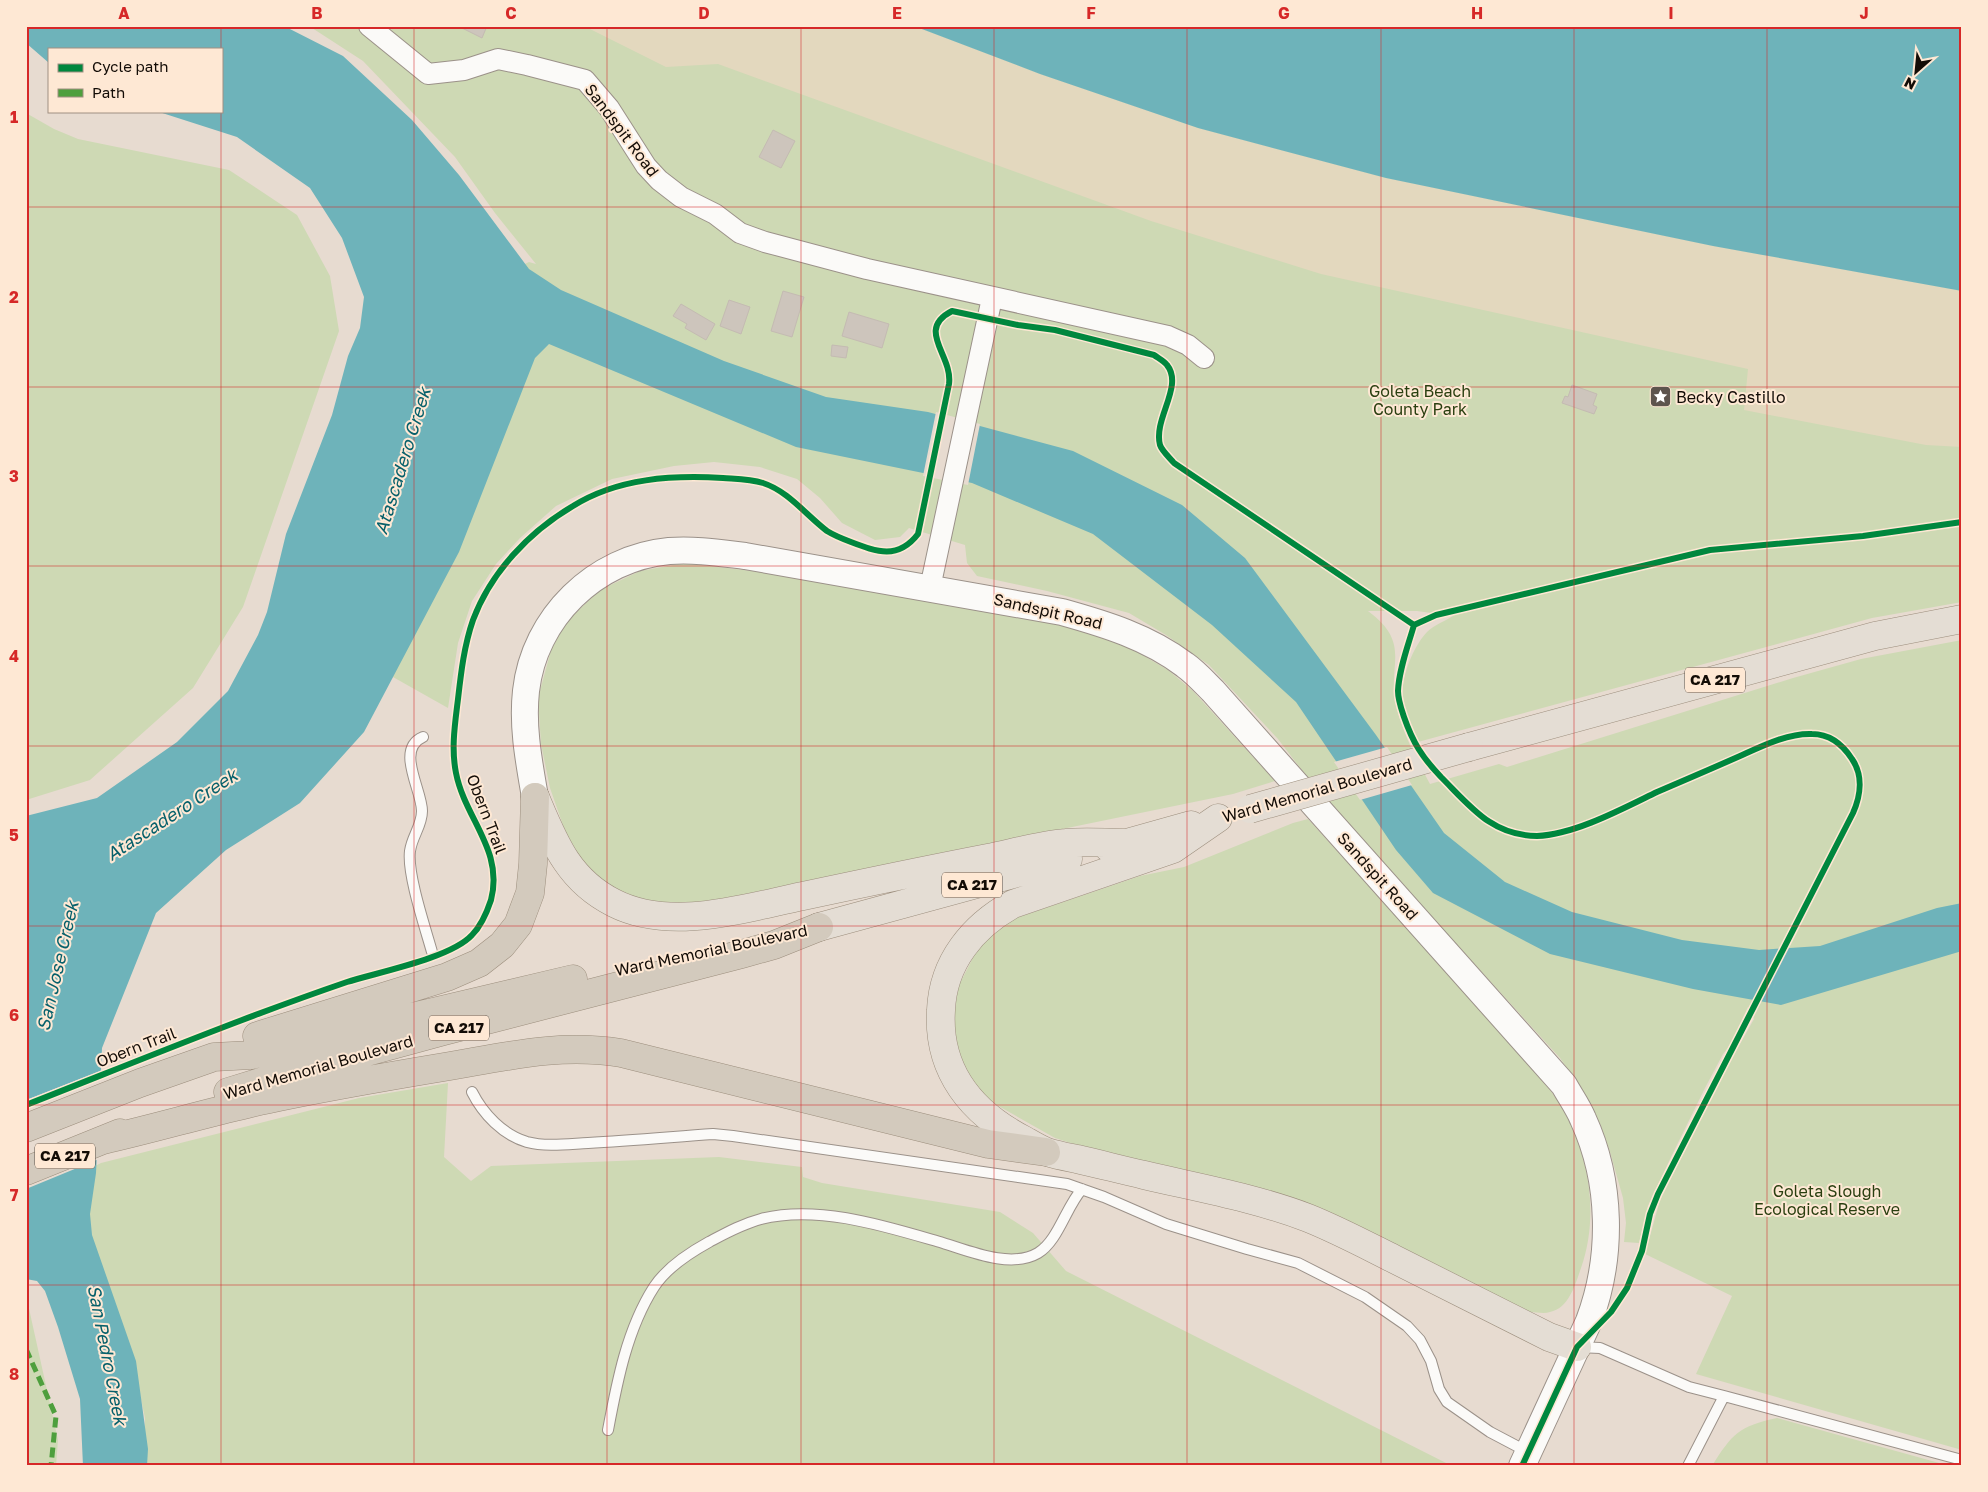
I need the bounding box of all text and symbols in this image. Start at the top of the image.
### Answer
text: A [118,3,130,23]
text: B [311,3,323,23]
text: C [505,3,517,23]
text: D [698,3,710,23]
text: E [892,3,902,23]
text: F [1086,3,1096,23]
text: G [1278,3,1290,23]
text: H [1471,3,1483,23]
text: I [1668,3,1674,23]
text: J [1859,3,1869,23]
legend [48,48,222,112]
north arrow [1890,48,1940,98]
text: Cycle path [92,57,168,75]
text: N [1901,74,1918,94]
street label: Sandspit Road [581,80,663,180]
text: Path [92,83,125,101]
text: 1 [10,107,18,127]
text: 2 [9,287,19,307]
park label: Goleta Beach County Park [1369,381,1471,419]
water label: Atascadero Creek [369,383,435,537]
place icon: Becky Castillo [1648,385,1672,409]
place label: Becky Castillo [1676,387,1786,407]
text: 3 [9,466,19,486]
street label: Sandspit Road [992,589,1104,633]
text: 4 [9,646,19,666]
road number: CA 217 [1685,668,1745,692]
street label: Ward Memorial Boulevard [1220,753,1414,827]
water label: Atascadero Creek [102,763,243,865]
street label: Obern Trail [463,771,511,857]
text: 5 [9,825,19,845]
street label: Sandspit Road [1333,828,1423,924]
road number: CA 217 [942,872,1002,898]
water label: San Jose Creek [31,897,83,1033]
street label: Ward Memorial Boulevard [613,920,809,980]
text: 6 [9,1005,19,1025]
road number: CA 217 [429,1016,489,1040]
street label: Obern Trail [93,1023,179,1071]
street label: Ward Memorial Boulevard [221,1030,415,1104]
road number: CA 217 [35,1144,95,1168]
park label: Goleta Slough Ecological Reserve [1754,1181,1900,1219]
text: 7 [10,1185,19,1205]
water label: San Pedro Creek [84,1283,133,1429]
text: 8 [9,1364,19,1384]

